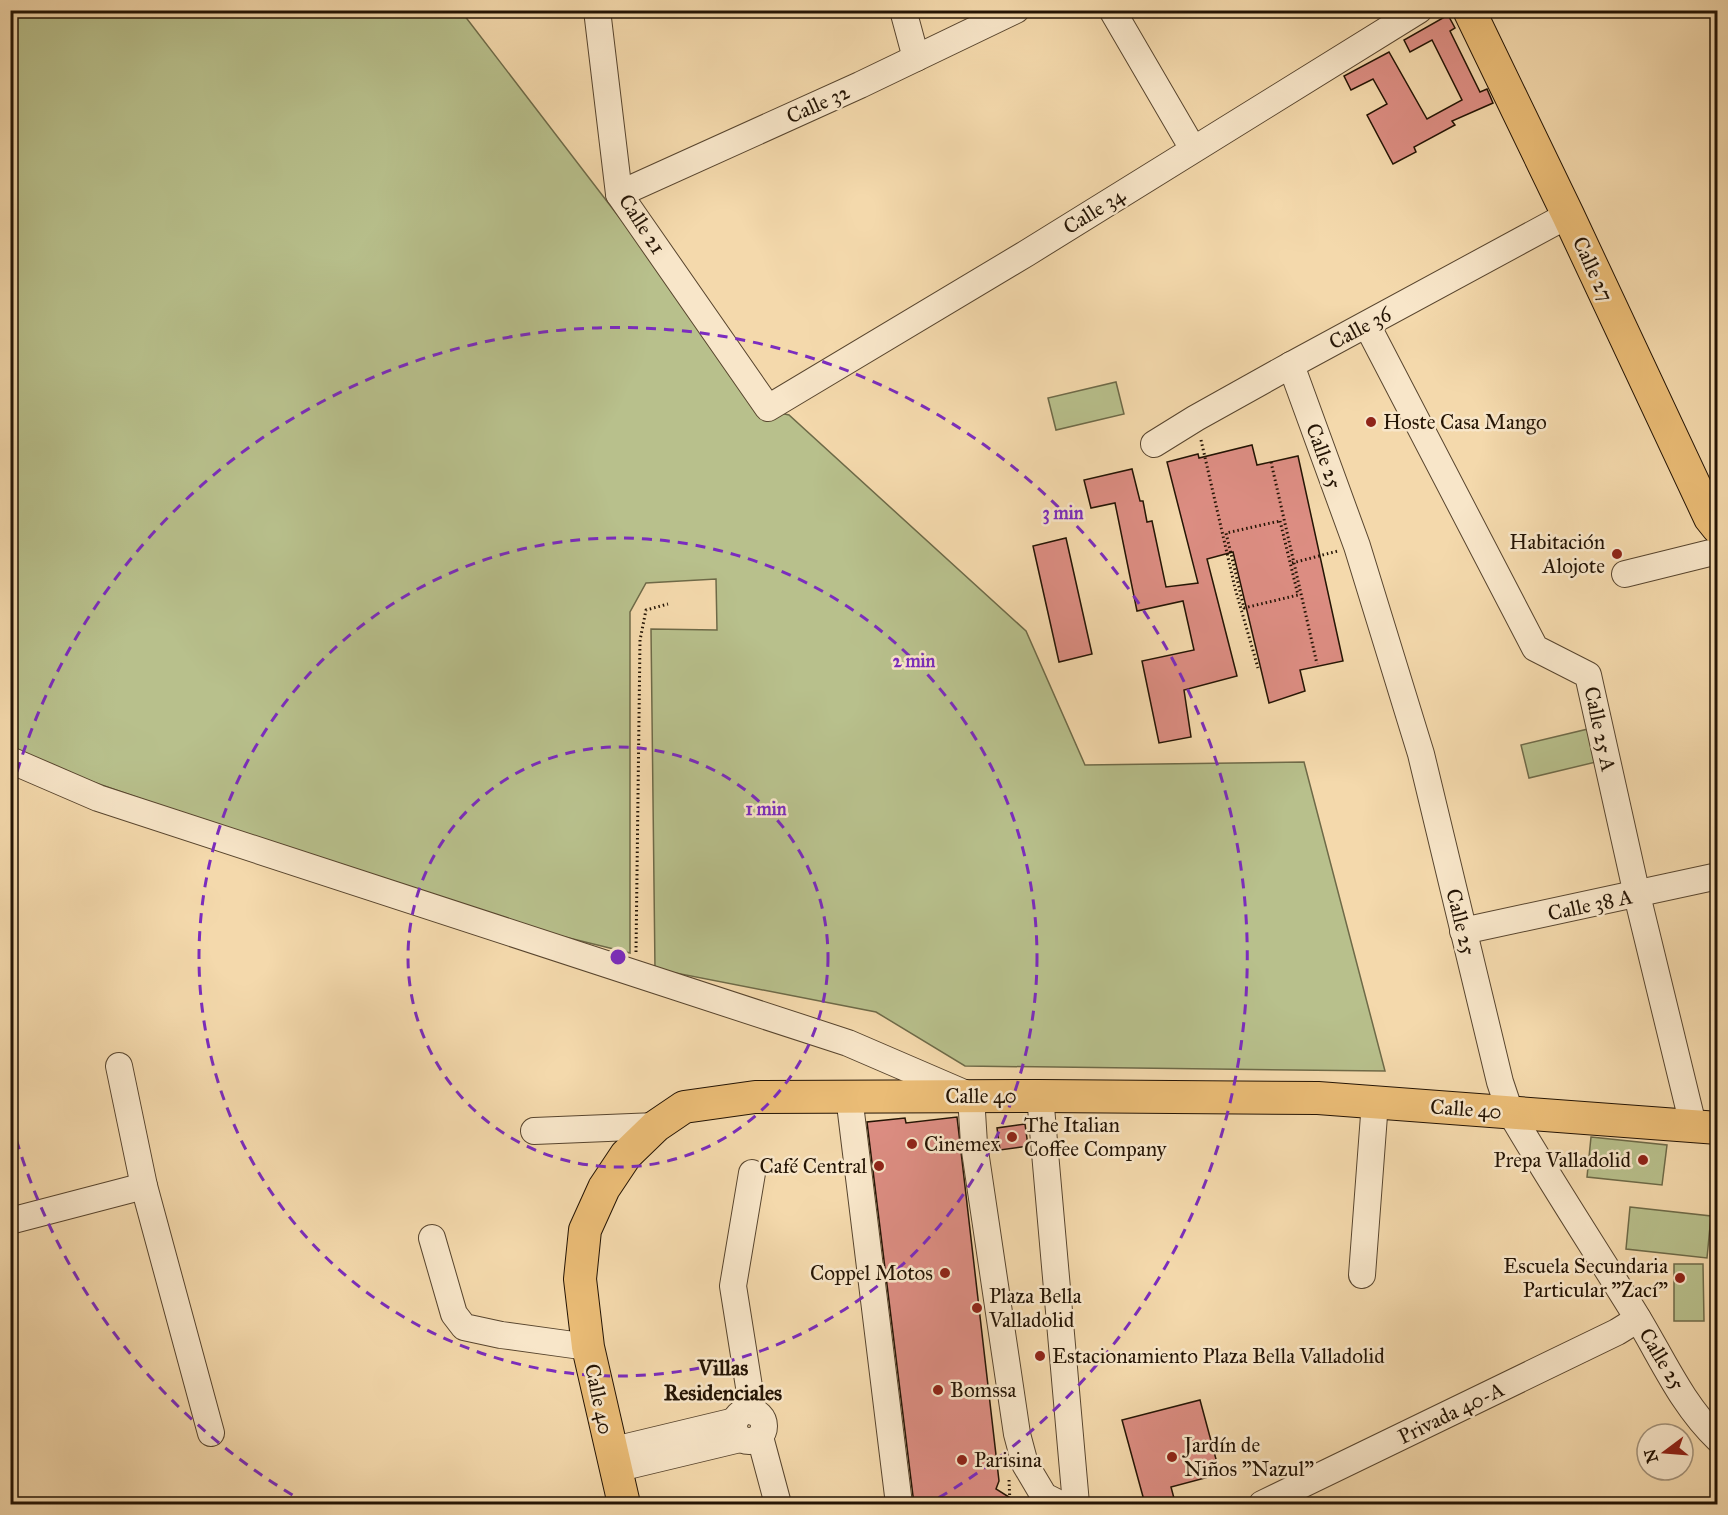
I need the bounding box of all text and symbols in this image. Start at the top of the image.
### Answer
street label: Calle 32 [782,78,854,129]
street label: Calle 34 [1058,181,1131,240]
street label: Calle 21 [613,189,671,259]
street label: Calle 27 [1567,232,1619,306]
street label: Calle 36 [1324,300,1397,355]
place label: Hoste Casa Mango [1383,409,1547,435]
marker: Hoste Casa Mango [1364,415,1378,429]
street label: Calle 25 [1300,420,1348,492]
text: 3 min [1043,502,1084,525]
place label: Habitación Alojote [1509,529,1605,579]
marker: Habitación Alojote [1610,547,1624,561]
text: 2 min [893,650,936,672]
street label: Calle 25 A [1578,684,1622,774]
text: 1 min [746,798,787,820]
street label: Calle 38 A [1545,883,1635,927]
street label: Calle 25 [1440,886,1482,958]
centre of rings [608,947,628,967]
street label: Calle 40 [945,1083,1017,1109]
street label: Calle 40 [1429,1094,1503,1124]
place label: The Italian Coffee Company [1024,1112,1168,1162]
marker: The Italian Coffee Company [1005,1130,1019,1144]
place label: Cinemex [924,1131,1000,1157]
marker: Cinemex [905,1137,919,1151]
place label: Prepa Valladolid [1494,1147,1631,1173]
place label: Café Central [759,1153,867,1179]
marker: Prepa Valladolid [1636,1153,1650,1167]
marker: Café Central [872,1159,886,1173]
place label: Escuela Secundaria Particular "Zací" [1503,1253,1668,1303]
place label: Coppel Motos [810,1260,933,1286]
marker: Coppel Motos [938,1266,952,1280]
marker: Escuela Secundaria Particular "Zací" [1673,1271,1687,1285]
place label: Plaza Bella Valladolid [988,1283,1082,1333]
marker: Plaza Bella Valladolid [970,1301,984,1315]
street label: Calle 25 [1633,1323,1691,1395]
place label: Estacionamiento Plaza Bella Valladolid [1052,1343,1385,1369]
marker: Estacionamiento Plaza Bella Valladolid [1033,1349,1047,1363]
district label: Villas Residenciales [664,1354,782,1406]
street label: Calle 40 [579,1361,619,1437]
street label: Privada 40-A [1394,1376,1508,1450]
place label: Bomssa [950,1377,1017,1403]
marker: Bomssa [931,1383,945,1397]
north arrow [1635,1422,1695,1482]
place label: Jardín de Niños "Nazul" [1182,1432,1314,1482]
text: N [1640,1446,1662,1465]
place label: Parisina [974,1447,1042,1473]
marker: Jardín de Niños "Nazul" [1165,1450,1179,1464]
marker: Parisina [955,1453,969,1467]

